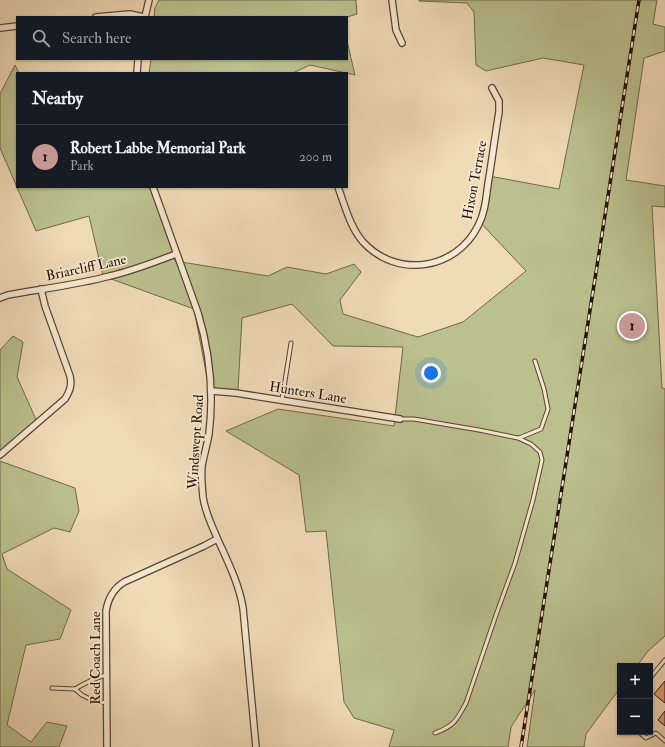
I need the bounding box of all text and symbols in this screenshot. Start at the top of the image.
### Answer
search box [16,16,348,60]
icon: search [30,27,52,49]
text: Search here [62,29,131,48]
text: Nearby [32,88,83,109]
text: Robert Labbe Memorial Park [70,139,246,158]
street label: Hixon Terrace [458,139,491,221]
text: 1 [43,149,47,165]
text: 200 m [299,149,332,165]
text: Park [70,158,94,174]
street label: Briarcliff Lane [44,251,128,284]
pin: 1 [619,311,645,341]
your location [421,363,441,383]
street label: Hunters Lane [268,378,348,407]
street label: Windswept Road [184,394,208,491]
street label: Red Coach Lane [87,611,104,705]
map controls [617,663,653,735]
button: + [617,663,653,699]
button: − [617,699,653,735]

